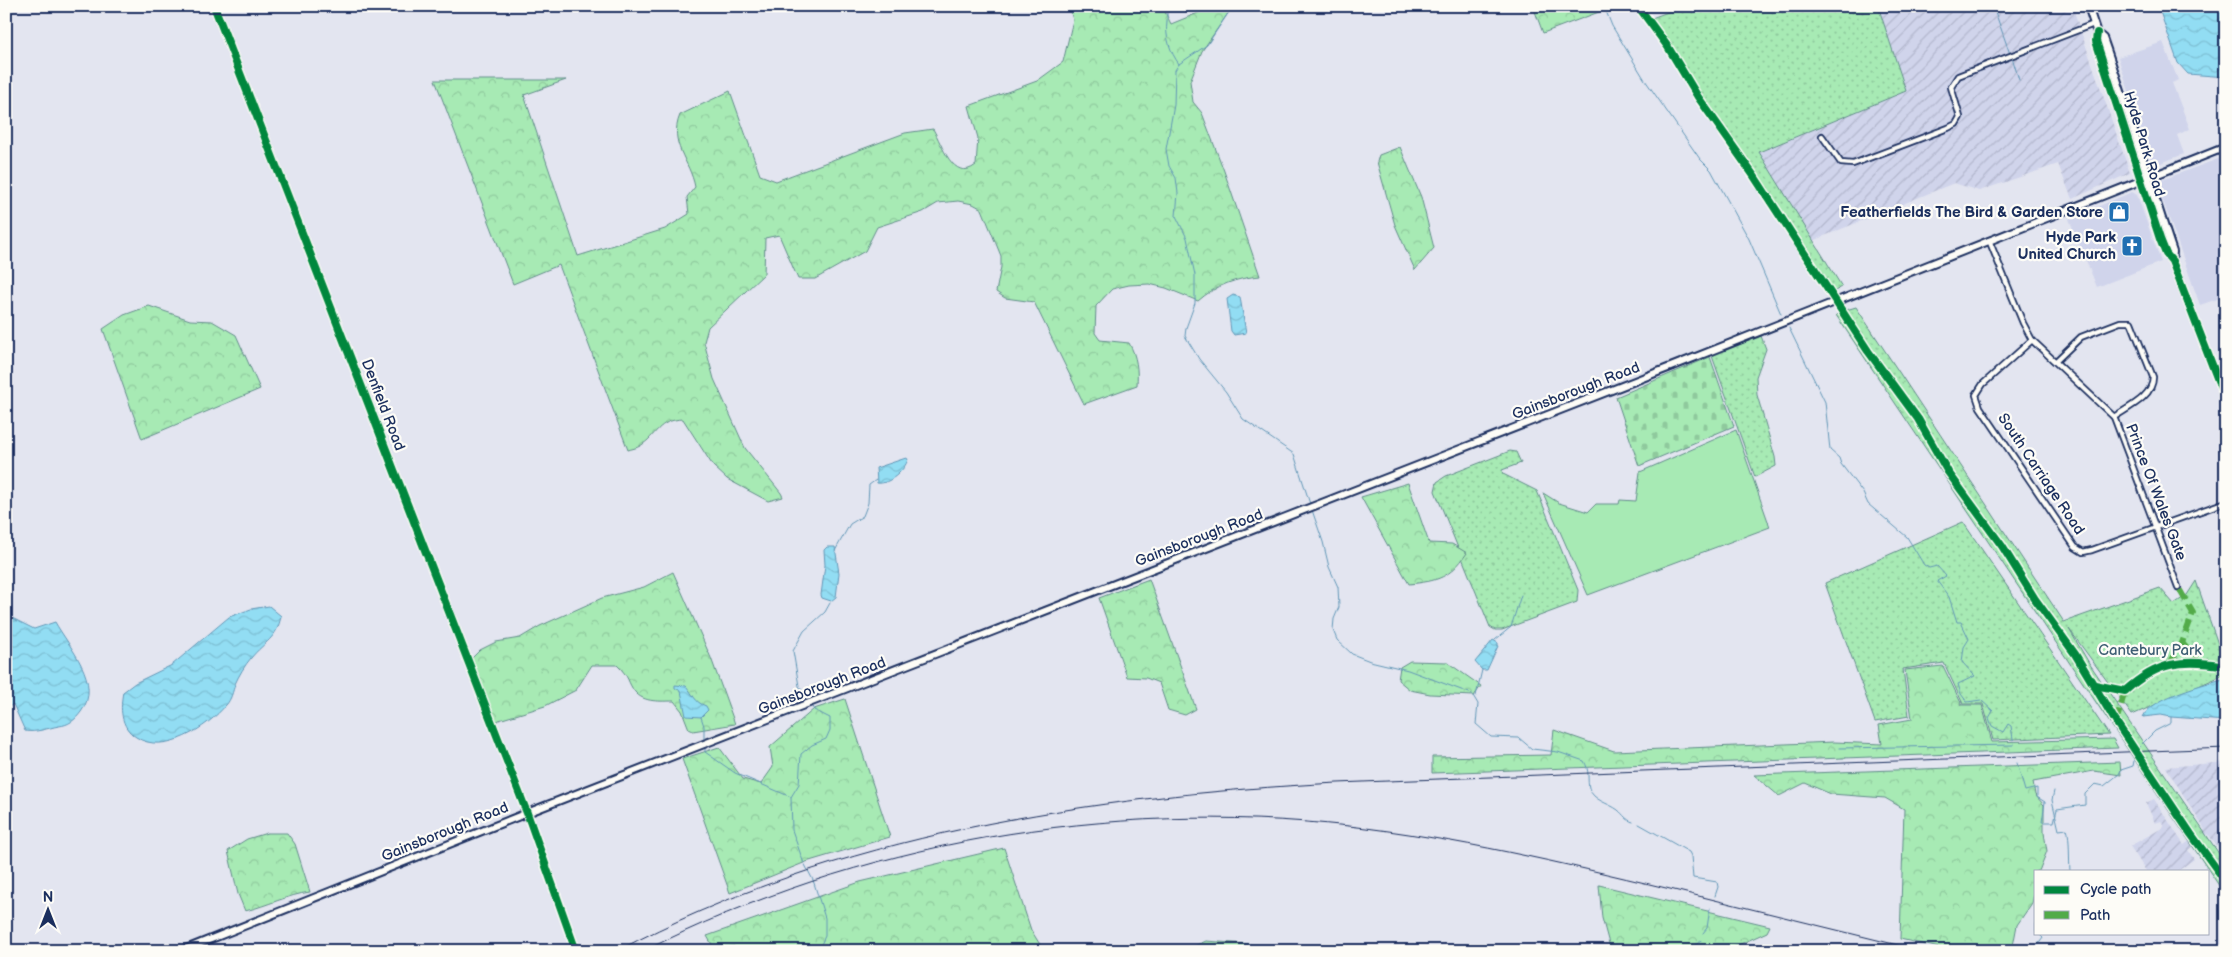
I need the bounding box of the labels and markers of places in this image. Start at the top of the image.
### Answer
shop icon: Featherfields The Bird & Garden Store [2107,200,2131,224]
place label: Featherfields The Bird & Garden Store [1840,203,2103,222]
place label: Hyde Park United Church [2018,228,2116,264]
church icon: Hyde Park United Church [2120,234,2144,258]

